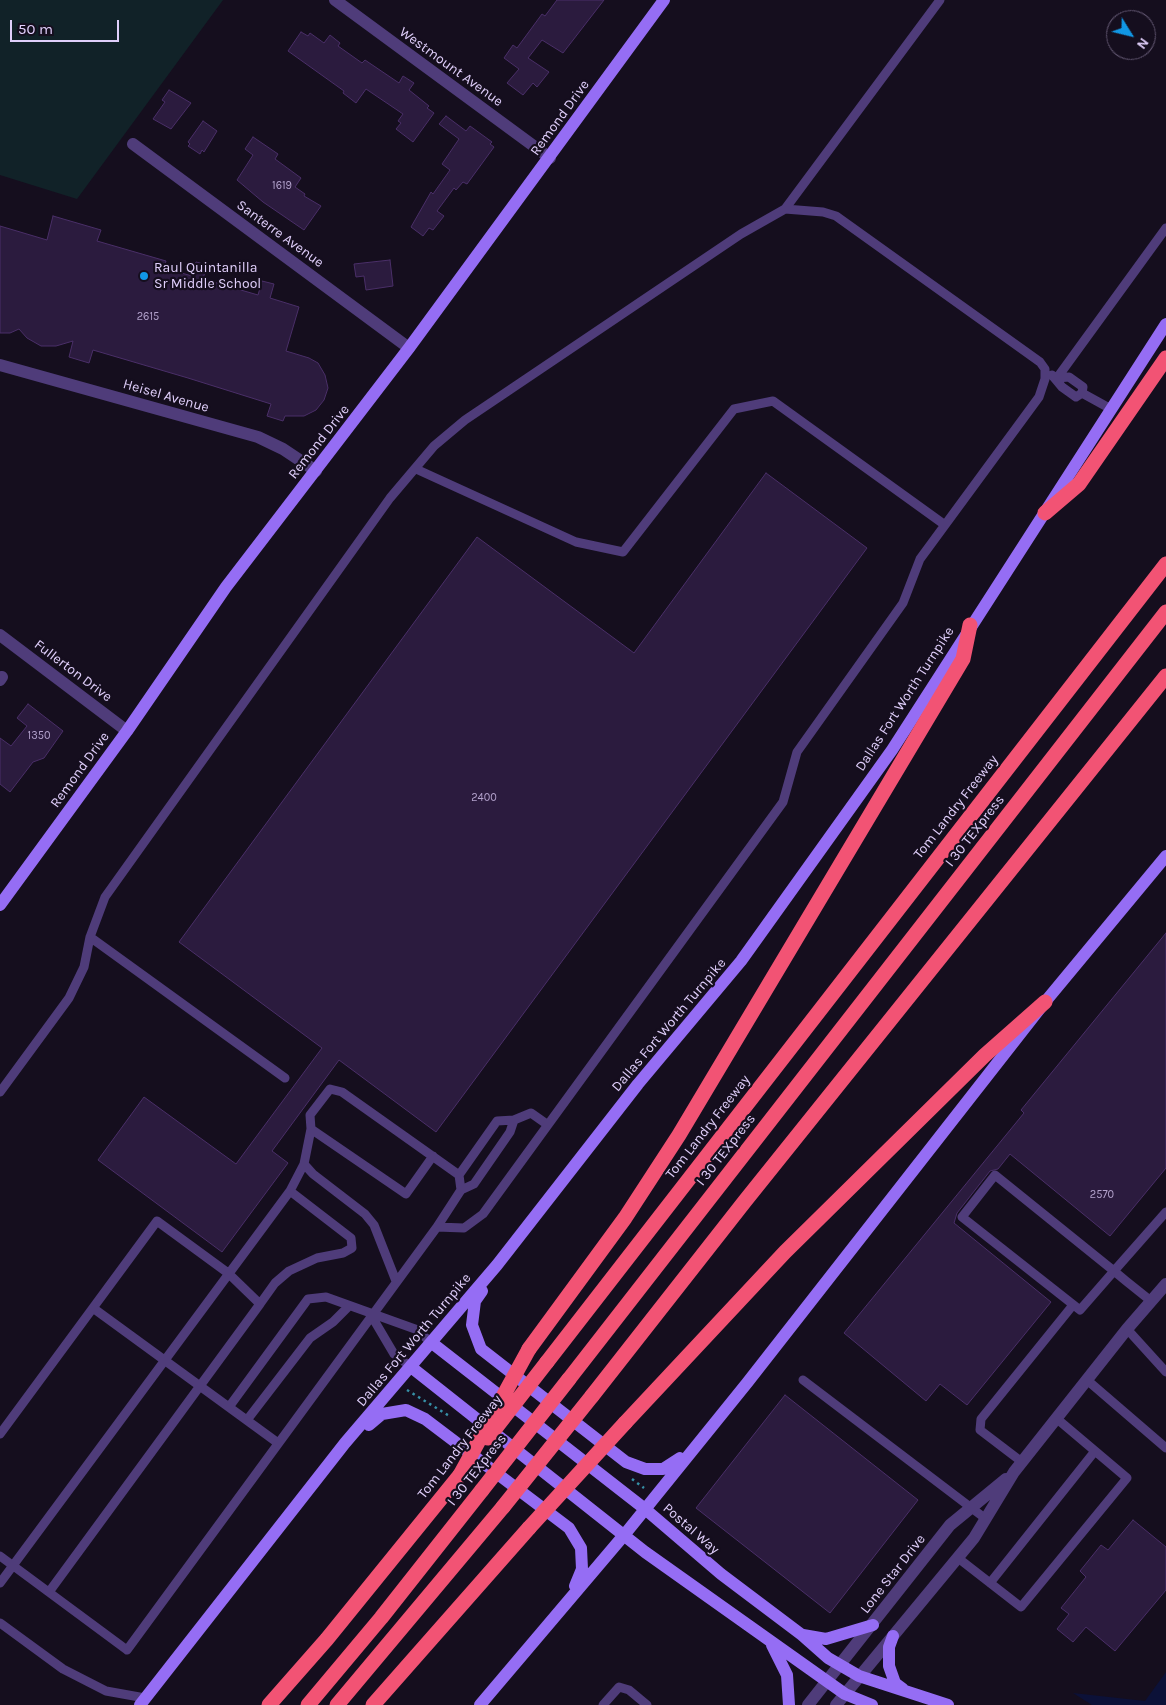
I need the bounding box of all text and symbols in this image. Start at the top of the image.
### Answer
scale bar [12,10,121,42]
north arrow [1106,10,1156,60]
text: 50 m [18,20,53,38]
street label: Westmount Avenue [396,24,506,110]
text: N [1133,34,1153,53]
street label: Remond Drive [527,77,593,159]
house number: 1619 [272,179,292,193]
street label: Santerre Avenue [233,197,327,271]
place label: Raul Quintanilla Sr Middle School [154,260,261,292]
marker: Raul Quintanilla Sr Middle School [138,270,150,282]
house number: 2615 [137,310,159,324]
street label: Heisel Avenue [121,376,211,416]
street label: Remond Drive [285,402,353,482]
street label: Dallas Fort Worth Turnpike [852,624,958,774]
street label: Fullerton Drive [31,636,115,706]
house number: 1350 [28,729,50,743]
street label: Remond Drive [47,729,113,811]
street label: Tom Landry Freeway [910,752,1002,862]
house number: 2400 [471,791,497,805]
street label: I 30 TEXpress [942,792,1008,870]
street label: Dallas Fort Worth Turnpike [608,955,730,1095]
street label: Tom Landry Freeway [662,1072,754,1182]
street label: I 30 TEXpress [693,1111,759,1189]
house number: 2570 [1090,1188,1114,1202]
street label: Dallas Fort Worth Turnpike [353,1270,475,1410]
street label: Tom Landry Freeway [414,1392,506,1502]
street label: I 30 TEXpress [444,1431,510,1509]
street label: Postal Way [659,1500,723,1558]
street label: Lone Star Drive [857,1531,929,1617]

